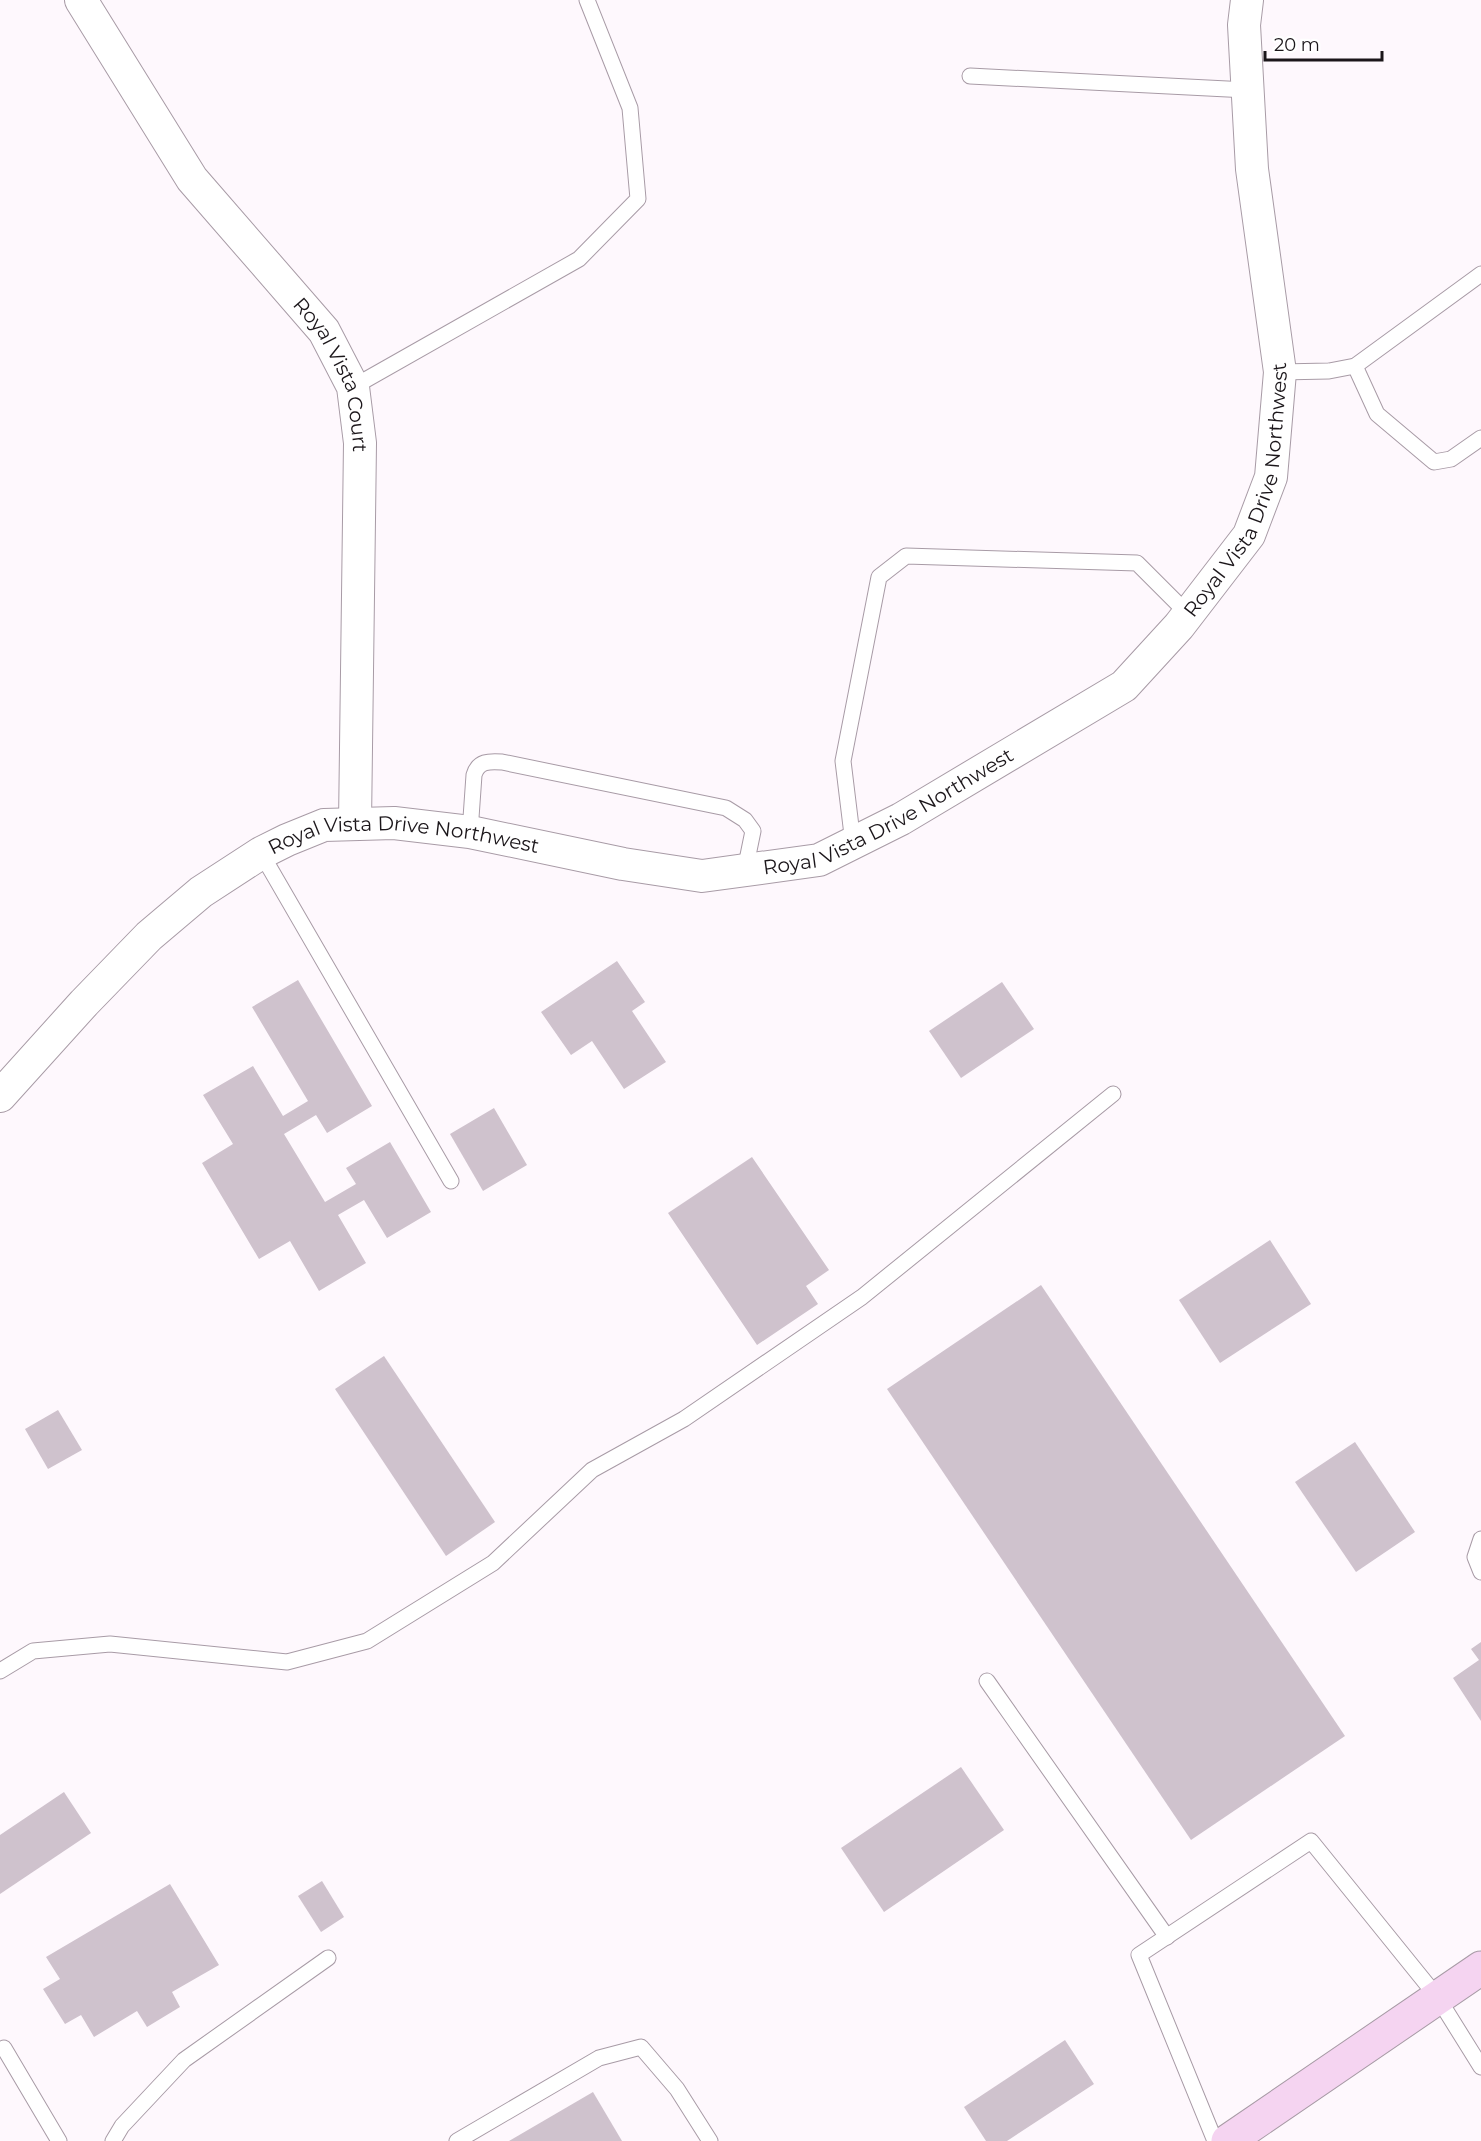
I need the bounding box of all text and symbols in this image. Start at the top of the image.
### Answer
scale bar [1265,24,1382,62]
text: 20 m [1274,34,1320,56]
street label: Royal Vista Court [288,292,372,452]
street label: Royal Vista Drive Northwest [1178,361,1292,622]
street label: Royal Vista Drive Northwest [761,743,1017,880]
street label: Royal Vista Drive Northwest [264,811,541,860]

